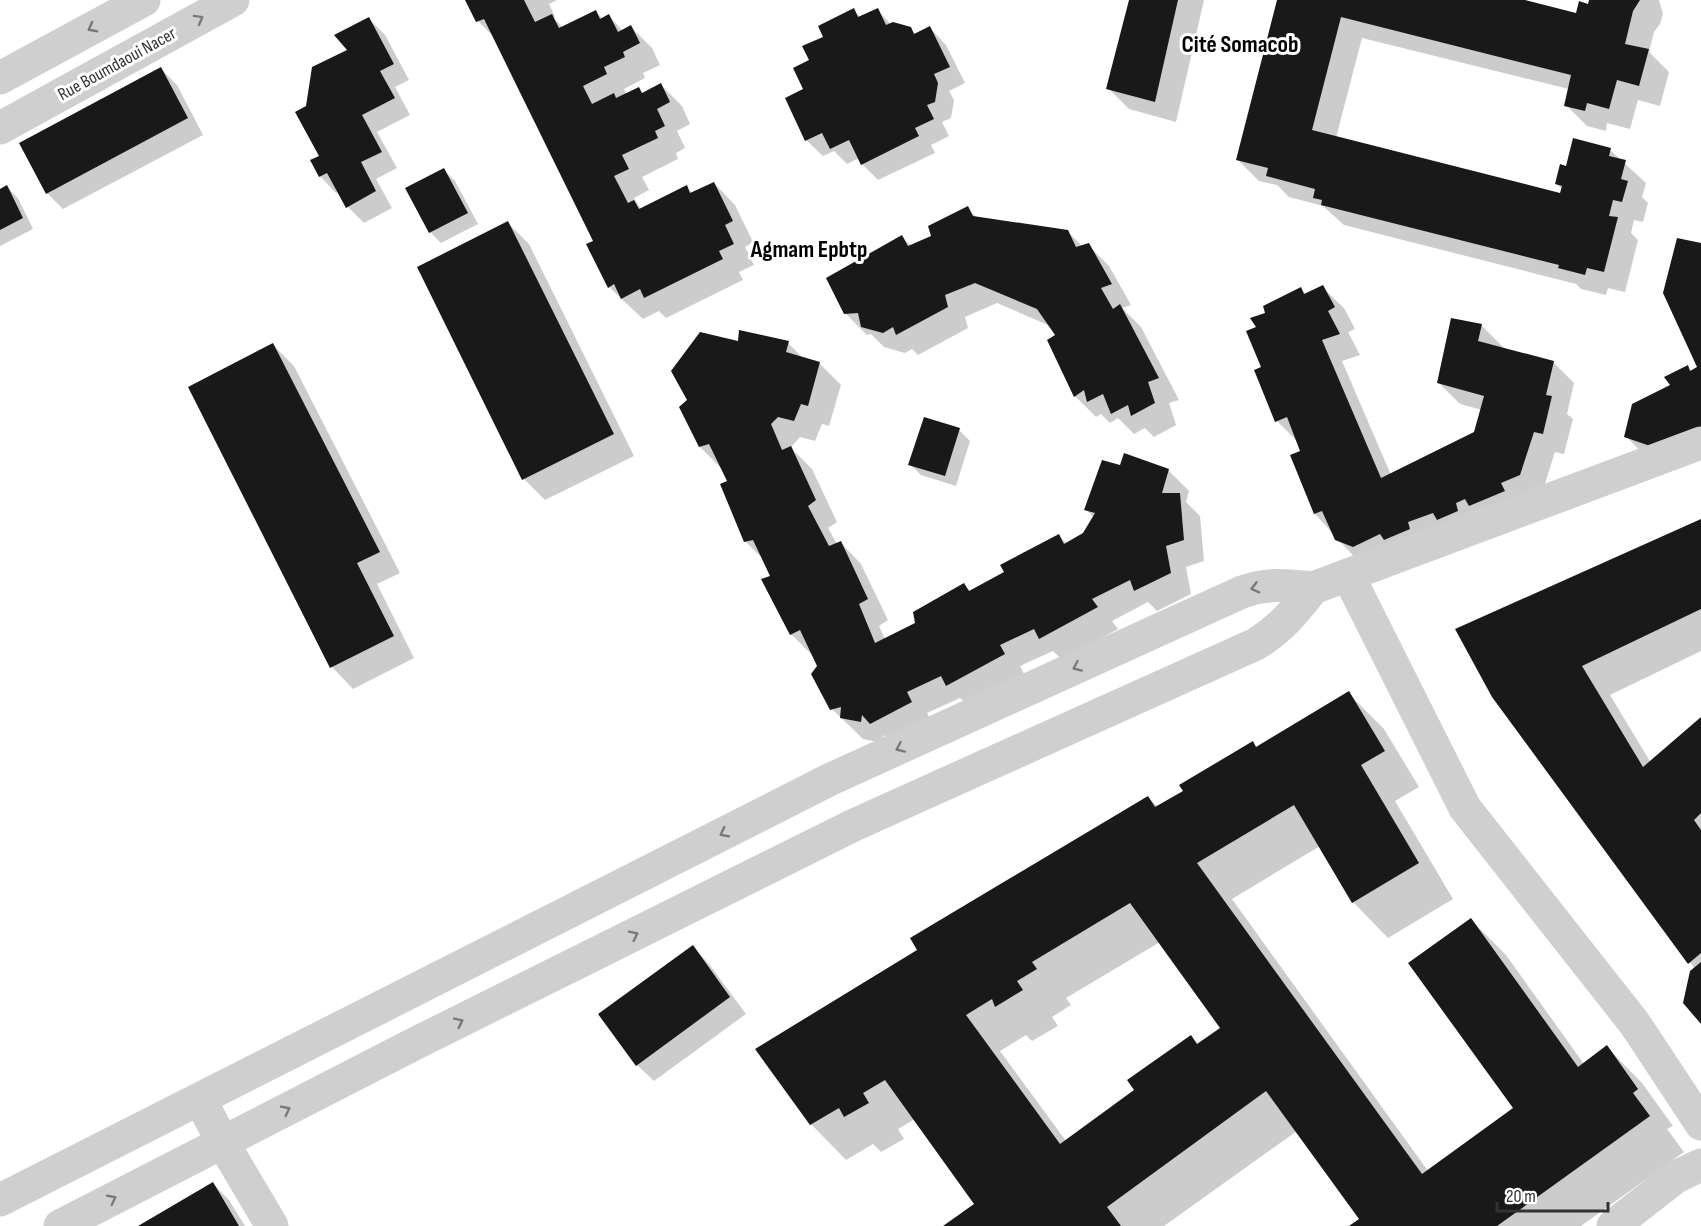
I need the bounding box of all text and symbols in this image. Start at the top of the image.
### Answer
one-way arrow [192,15,203,26]
one-way arrow [88,21,99,32]
street label: Rue Boumdaoui Nacer [54,23,180,105]
district label: Cité Somacob [1182,30,1298,59]
district label: Agmam Epbtp [750,235,867,264]
one-way arrow [1250,581,1261,593]
one-way arrow [1073,660,1084,672]
one-way arrow [895,740,906,752]
one-way arrow [720,826,731,837]
one-way arrow [628,931,638,942]
one-way arrow [453,1018,464,1029]
one-way arrow [279,1106,290,1118]
scale bar [1497,1175,1608,1213]
text: 20 m [1506,1186,1536,1207]
one-way arrow [106,1195,117,1207]

